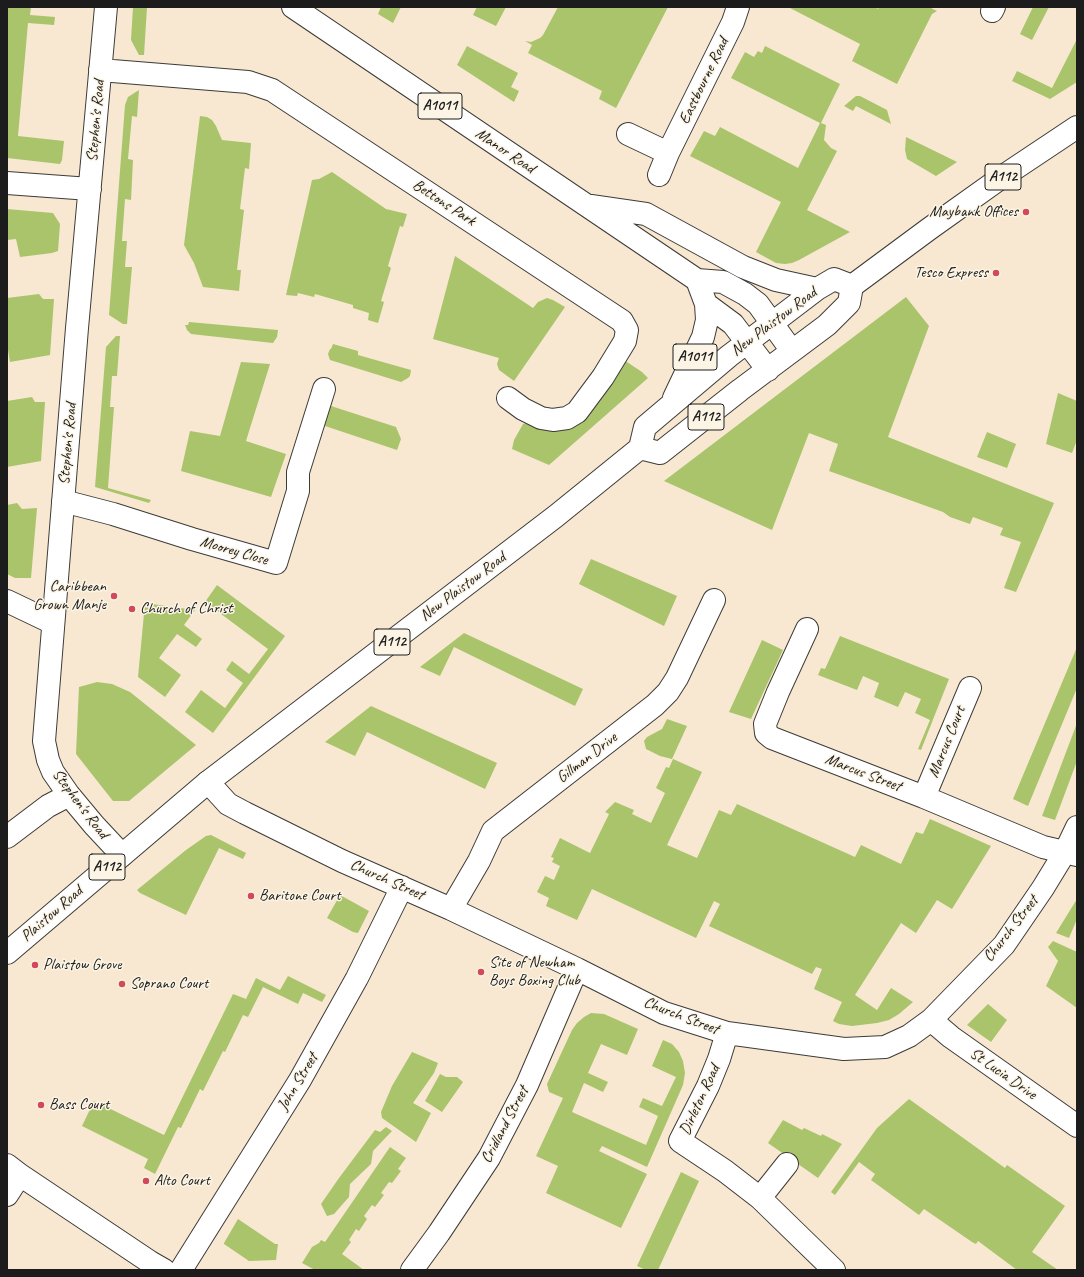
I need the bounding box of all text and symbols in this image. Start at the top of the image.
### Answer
street label: Eastbourne Road [675,35,733,127]
street label: Stephen's Road [83,79,109,163]
road number: A1011 [418,93,462,119]
street label: Manor Road [472,124,538,178]
road number: A112 [985,164,1021,190]
street label: Bettons Park [409,175,479,231]
place label: Maybank Offices [929,202,1018,222]
marker: Maybank Offices [1021,207,1031,217]
place label: Tesco Express [914,263,988,283]
marker: Tesco Express [991,268,1001,278]
street label: New Plaistow Road [727,283,821,361]
road number: A1011 [673,344,717,370]
street label: Stephen's Road [55,402,81,486]
road number: A112 [688,404,724,430]
street label: Moorey Close [198,532,270,570]
street label: New Plaistow Road [416,548,510,626]
place label: Caribbean Grown Manje [33,577,106,615]
marker: Caribbean Grown Manje [109,591,119,601]
place label: Church of Christ [140,599,233,619]
marker: Church of Christ [127,604,137,614]
road number: A112 [374,629,410,655]
street label: Marcus Court [924,703,970,781]
street label: Gillman Drive [553,728,621,788]
street label: Marcus Street [822,750,904,796]
street label: Stephen's Road [48,765,112,843]
road number: A112 [89,854,125,880]
street label: Church Street [347,855,427,905]
street label: Plaistow Road [17,882,87,946]
place label: Baritone Court [259,886,340,906]
marker: Baritone Court [246,891,256,901]
street label: Church Street [979,892,1043,966]
place label: Site of Newham Boys Boxing Club [489,953,580,991]
place label: Plaistow Grove [43,955,122,975]
marker: Plaistow Grove [30,960,40,970]
marker: Site of Newham Boys Boxing Club [476,967,486,977]
place label: Soprano Court [130,974,208,994]
marker: Soprano Court [117,979,127,989]
street label: Church Street [641,993,721,1039]
street label: St Lucia Drive [966,1044,1040,1104]
street label: John Street [273,1050,323,1114]
street label: Dirleton Road [675,1062,725,1138]
street label: Cridland Street [477,1083,533,1167]
place label: Bass Court [49,1095,109,1115]
marker: Bass Court [36,1100,46,1110]
place label: Alto Court [154,1171,210,1191]
marker: Alto Court [141,1176,151,1186]

